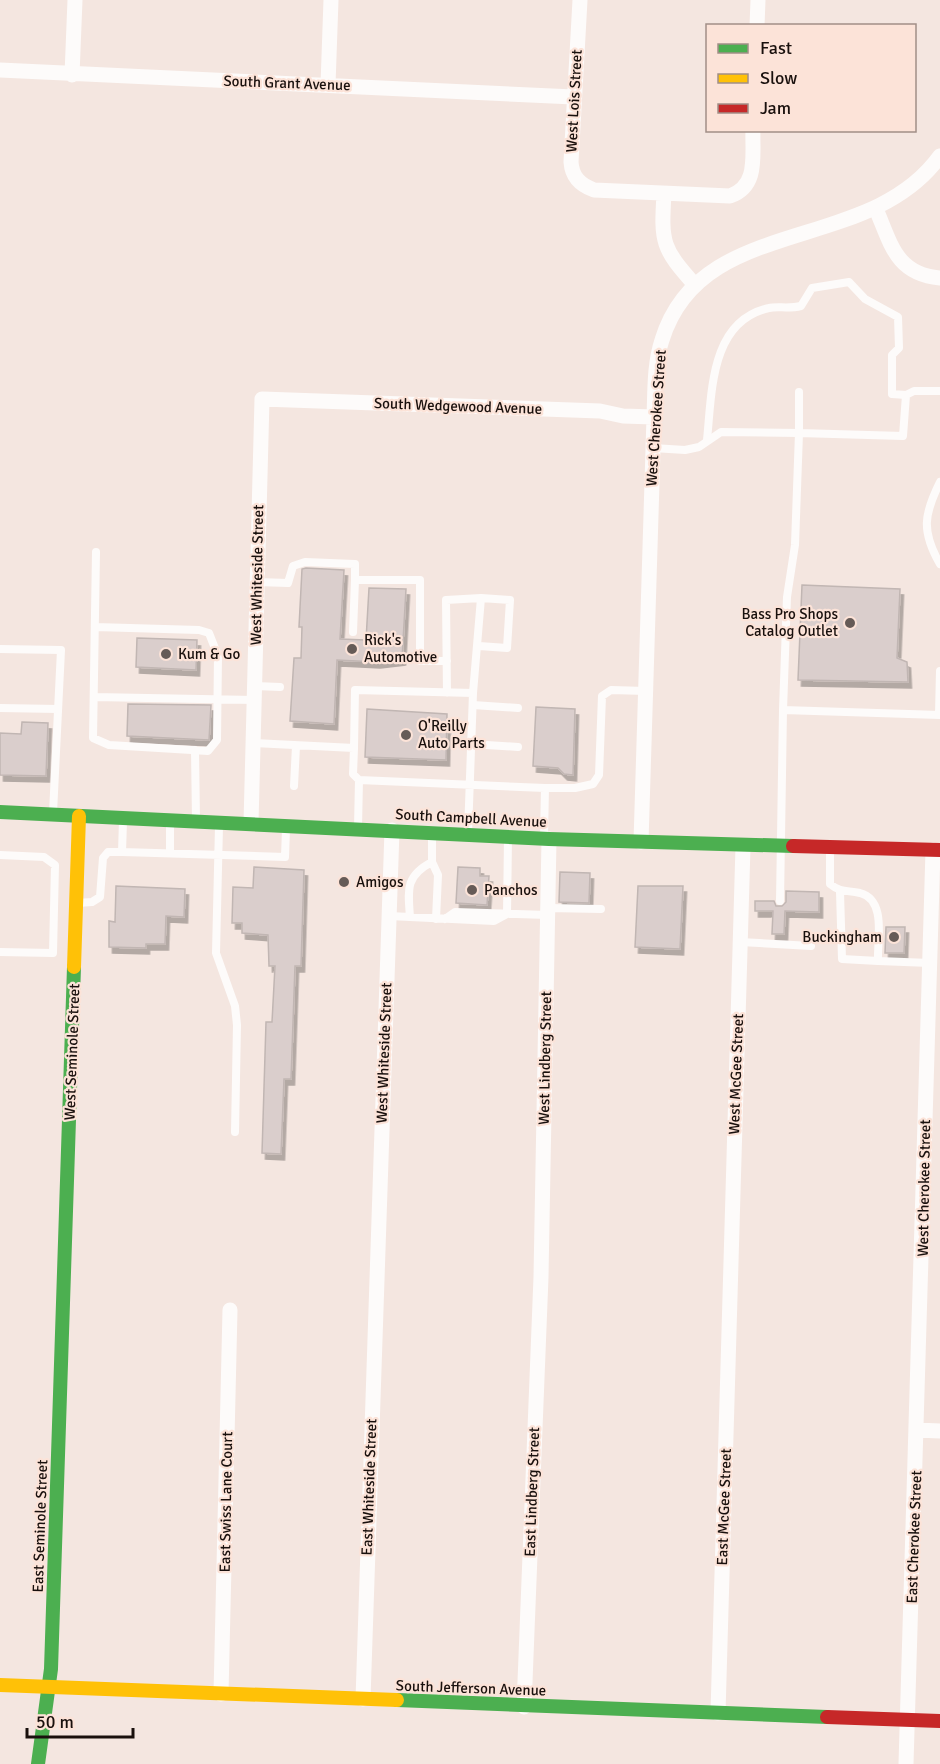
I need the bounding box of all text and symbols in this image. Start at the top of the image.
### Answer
legend [706,24,916,132]
text: Fast [760,37,792,59]
street label: West Lois Street [562,49,586,153]
text: Slow [760,67,797,89]
street label: South Grant Avenue [223,72,351,94]
text: Jam [760,97,791,119]
street label: West Cherokee Street [642,349,670,487]
street label: South Wedgewood Avenue [374,394,542,418]
street label: West Whiteside Street [247,504,267,646]
place label: Bass Pro Shops Catalog Outlet [741,605,838,640]
marker: Bass Pro Shops Catalog Outlet [843,616,857,630]
place label: Rick's Automotive [364,631,437,666]
marker: Rick's Automotive [345,642,359,656]
place label: Kum & Go [178,645,240,663]
marker: Kum & Go [159,647,173,661]
place label: O'Reilly Auto Parts [418,717,485,752]
marker: O'Reilly Auto Parts [399,728,413,742]
street label: South Campbell Avenue [395,805,547,831]
place label: Amigos [356,873,404,891]
marker: Amigos [337,875,351,889]
place label: Panchos [484,881,538,899]
marker: Panchos [465,883,479,897]
place label: Buckingham [802,928,882,946]
marker: Buckingham [887,930,901,944]
street label: West Whiteside Street [373,982,395,1124]
street label: West Seminole Street [61,983,83,1121]
street label: West Lindberg Street [535,991,555,1125]
street label: West McGee Street [725,1013,747,1135]
street label: West Cherokee Street [914,1119,934,1257]
street label: East Whiteside Street [358,1418,380,1556]
street label: East Lindberg Street [521,1427,543,1557]
street label: East Swiss Lane Court [216,1431,236,1573]
street label: East McGee Street [713,1448,735,1566]
street label: East Seminole Street [29,1459,51,1593]
street label: East Cherokee Street [903,1470,925,1604]
street label: South Jefferson Avenue [395,1676,547,1700]
scale bar [27,1701,134,1739]
text: 50 m [36,1711,74,1733]

